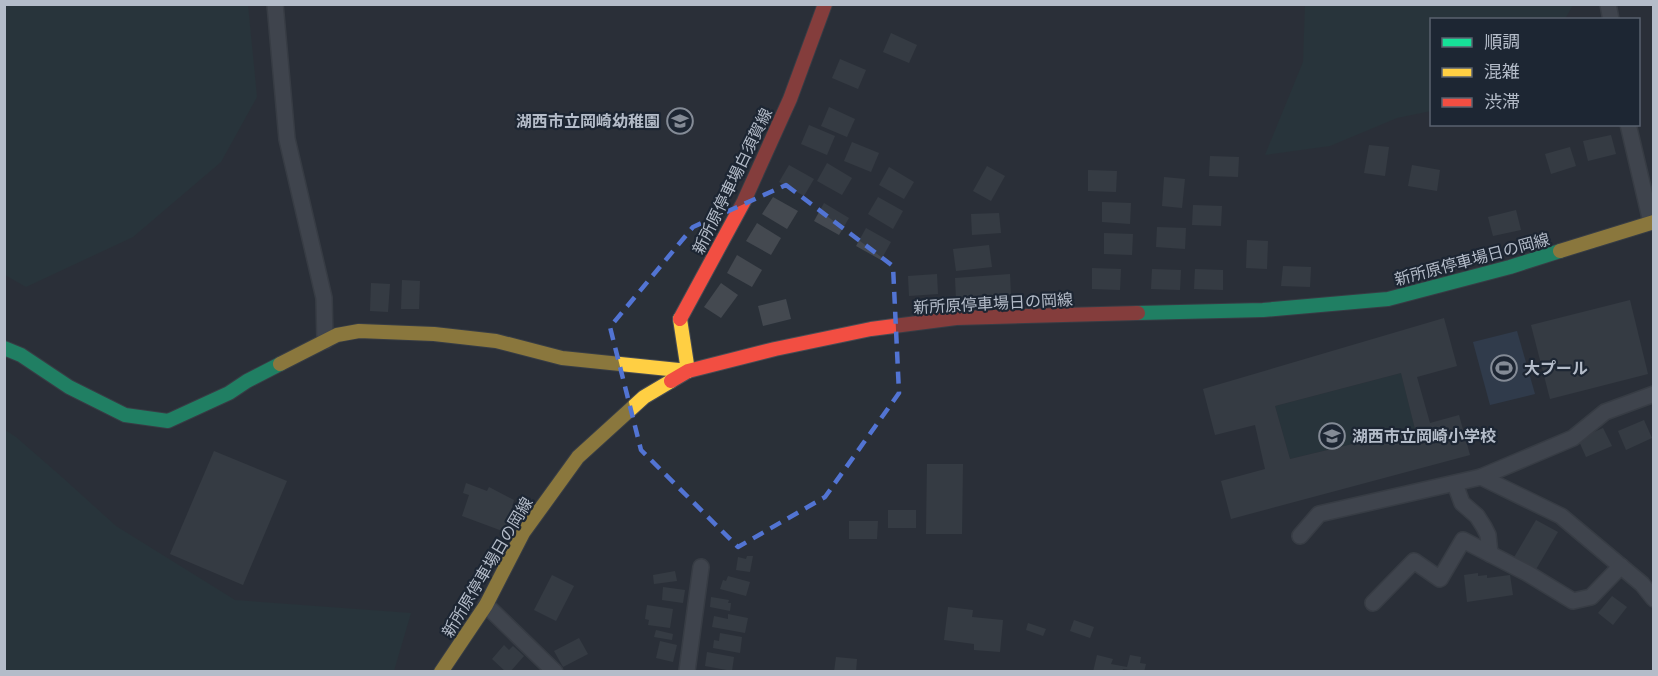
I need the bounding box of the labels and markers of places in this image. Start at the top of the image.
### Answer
school or university icon: 湖西市立岡崎幼稚園 [665,106,695,136]
place label: 湖西市立岡崎幼稚園 [516,110,660,132]
sports icon: 大プール [1489,353,1519,383]
place label: 大プール [1524,357,1588,379]
school or university icon: 湖西市立岡崎小学校 [1317,421,1347,451]
place label: 湖西市立岡崎小学校 [1352,425,1496,447]

